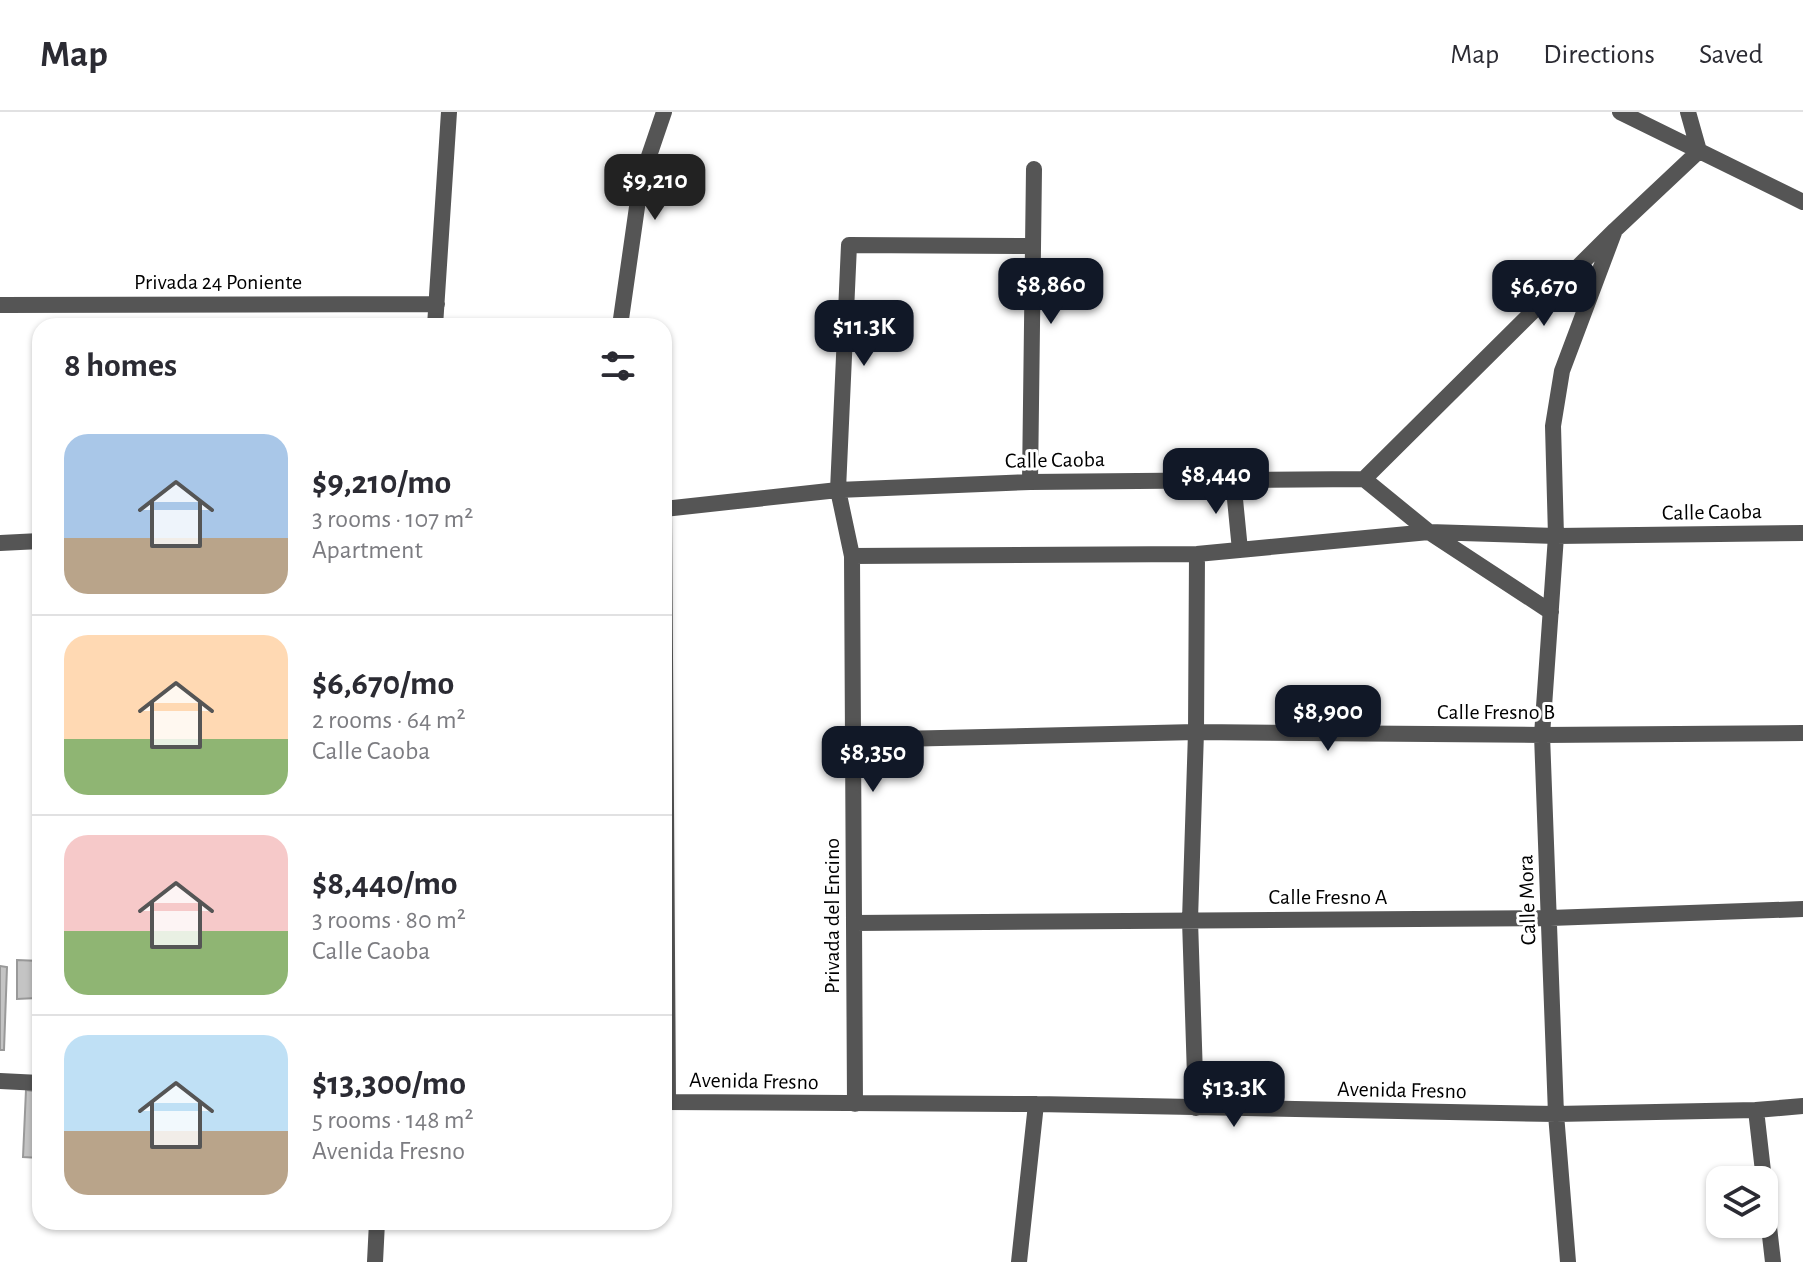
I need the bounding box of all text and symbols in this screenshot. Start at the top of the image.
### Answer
text: Map [40,36,108,74]
text: Map [1450,41,1499,69]
text: Directions [1543,41,1655,69]
text: Saved [1699,41,1763,69]
pin: $9,210 [590,154,720,222]
text: $9,210 [622,167,688,193]
pin: $8,860 [986,258,1116,326]
pin: $6,670 [1479,260,1609,328]
street label: Privada 24 Poniente [134,271,302,293]
text: $8,860 [1016,271,1086,297]
text: $6,670 [1510,273,1578,299]
pin: $11.3K [799,300,929,368]
text: $11.3K [833,313,895,339]
icon: filters [596,344,640,388]
text: 8 homes [64,349,177,383]
street label: Calle Caoba [1005,448,1105,472]
pin: $8,440 [1151,448,1281,516]
text: $8,440 [1181,461,1251,487]
icon: home [128,466,224,562]
text: $9,210/mo [312,466,451,500]
street label: Calle Caoba [1662,500,1762,524]
text: 3 rooms · 107 m² [312,506,473,532]
text: Apartment [312,537,423,563]
icon: home [128,667,224,763]
text: $6,670/mo [312,667,454,701]
pin: $8,900 [1263,685,1393,753]
text: $8,900 [1293,698,1363,724]
street label: Calle Fresno B [1437,701,1555,723]
text: 2 rooms · 64 m² [312,707,466,733]
pin: $8,350 [808,726,938,794]
text: Calle Caoba [312,738,430,764]
text: $8,350 [840,739,906,765]
street label: Privada del Encino [821,838,843,994]
street label: Calle Mora [1514,854,1540,946]
icon: home [128,867,224,963]
text: $8,440/mo [312,867,458,901]
street label: Calle Fresno A [1269,886,1388,908]
text: 3 rooms · 80 m² [312,907,466,933]
text: Calle Caoba [312,938,430,964]
pin: $13.3K [1169,1061,1299,1129]
icon: home [128,1067,224,1163]
text: $13,300/mo [312,1067,466,1101]
street label: Avenida Fresno [689,1069,819,1093]
text: $13.3K [1202,1074,1266,1100]
street label: Avenida Fresno [1337,1078,1467,1102]
text: 5 rooms · 148 m² [312,1107,474,1133]
text: Avenida Fresno [312,1138,465,1164]
map controls [1706,1166,1778,1238]
button: layers [1706,1166,1778,1238]

